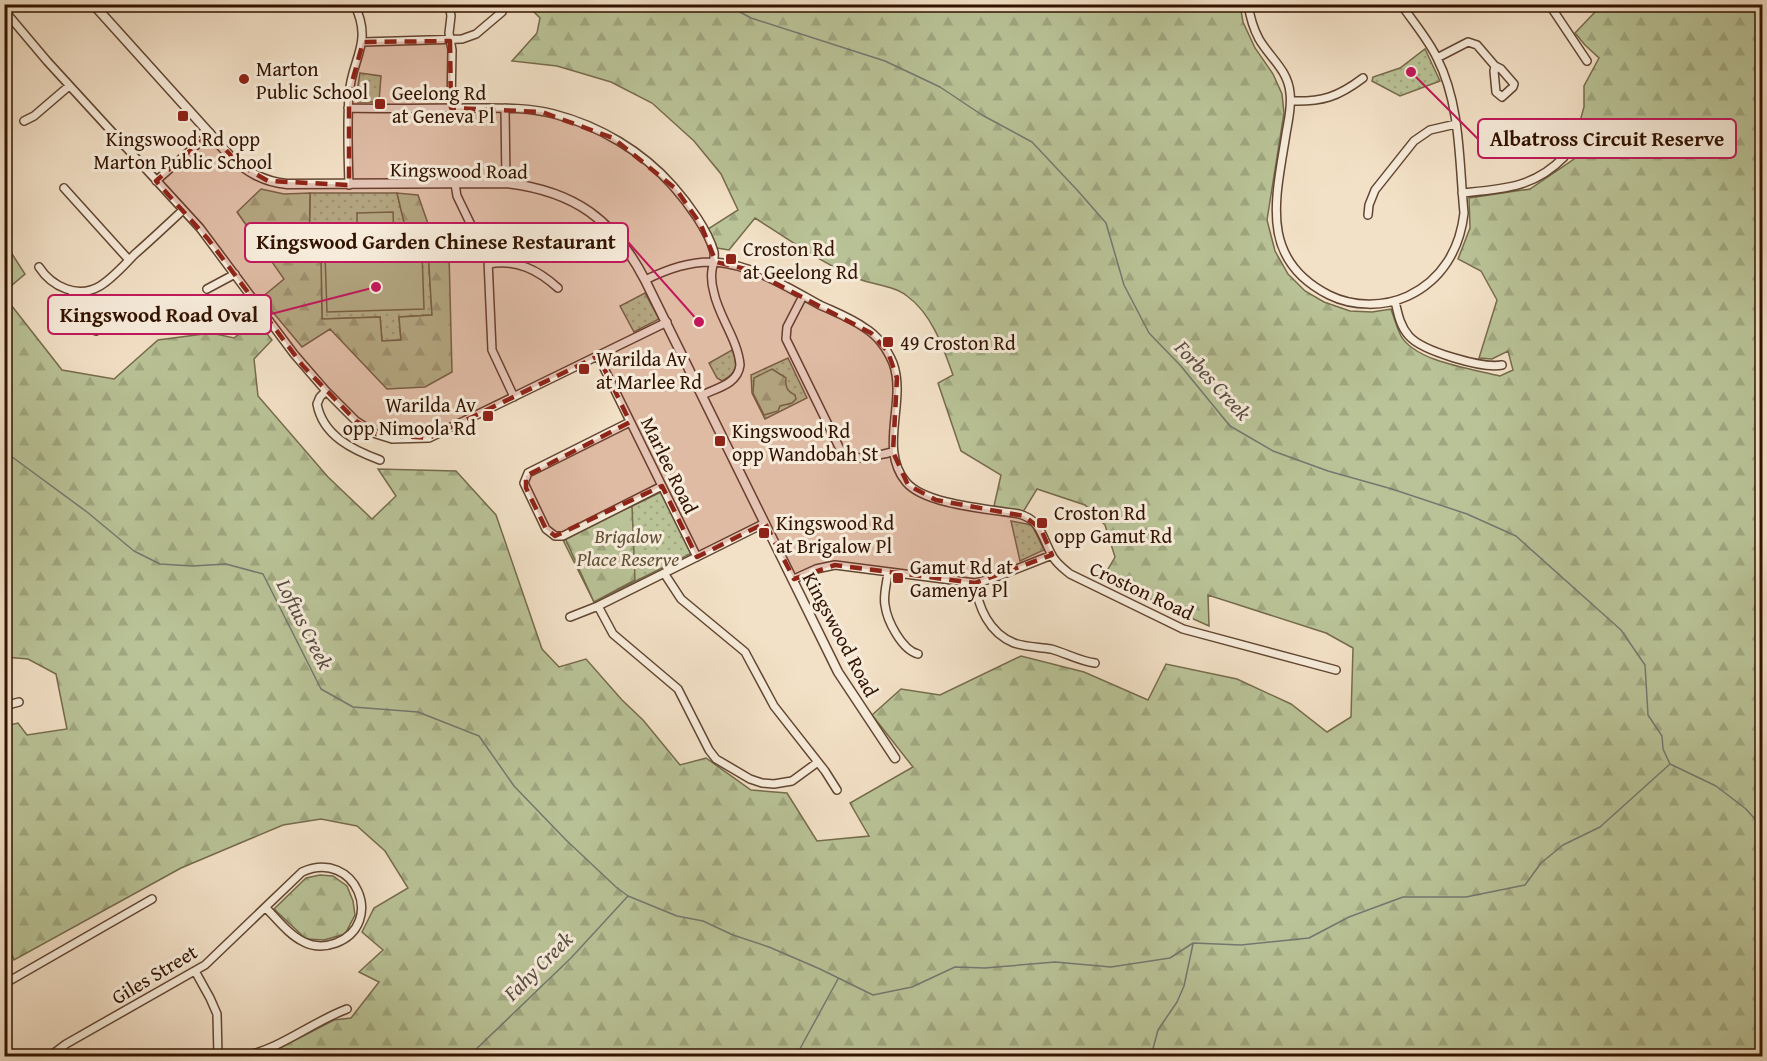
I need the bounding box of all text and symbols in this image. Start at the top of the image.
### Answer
place label: Marton Public School [256,54,368,106]
marker: Marton Public School [237,72,251,86]
place label: Geelong Rd at Geneva Pl [392,78,495,130]
marker: Geelong Rd at Geneva Pl [373,97,387,111]
marker: Kingswood Rd opp Marton Public School [176,109,190,123]
callout: Albatross Circuit Reserve [1478,119,1736,158]
text: Albatross Circuit Reserve [1490,123,1724,154]
place label: Kingswood Rd opp Marton Public School [93,124,273,176]
street label: Kingswood Road [390,154,528,186]
callout: Kingswood Garden Chinese Restaurant [245,223,628,262]
text: Kingswood Garden Chinese Restaurant [256,226,616,257]
place label: Croston Rd at Geelong Rd [743,234,858,286]
marker: Croston Rd at Geelong Rd [724,252,738,266]
callout: Kingswood Road Oval [48,295,271,334]
text: Kingswood Road Oval [60,299,259,330]
place label: 49 Croston Rd [900,328,1016,357]
water label: Forbes Creek [1167,332,1259,427]
marker: 49 Croston Rd [881,335,895,349]
place label: Warilda Av at Marlee Rd [596,344,702,396]
marker: Warilda Av at Marlee Rd [577,362,591,376]
place label: Warilda Av opp Nimoola Rd [343,390,476,442]
marker: Warilda Av opp Nimoola Rd [481,409,495,423]
street label: Marlee Road [634,412,706,519]
place label: Kingswood Rd opp Wandobah St [732,416,878,468]
marker: Kingswood Rd opp Wandobah St [713,434,727,448]
place label: Croston Rd opp Gamut Rd [1054,498,1173,550]
place label: Kingswood Rd at Brigalow Pl [776,508,894,560]
marker: Croston Rd opp Gamut Rd [1035,516,1049,530]
park label: Brigalow Place Reserve [576,521,679,573]
marker: Kingswood Rd at Brigalow Pl [757,526,771,540]
place label: Gamut Rd at Gamenya Pl [910,552,1013,604]
street label: Croston Road [1085,553,1199,627]
street label: Kingswood Road [796,566,886,702]
marker: Gamut Rd at Gamenya Pl [891,571,905,585]
water label: Loftus Creek [268,572,341,675]
water label: Fahy Creek [496,924,580,1008]
street label: Giles Street [106,937,202,1011]

